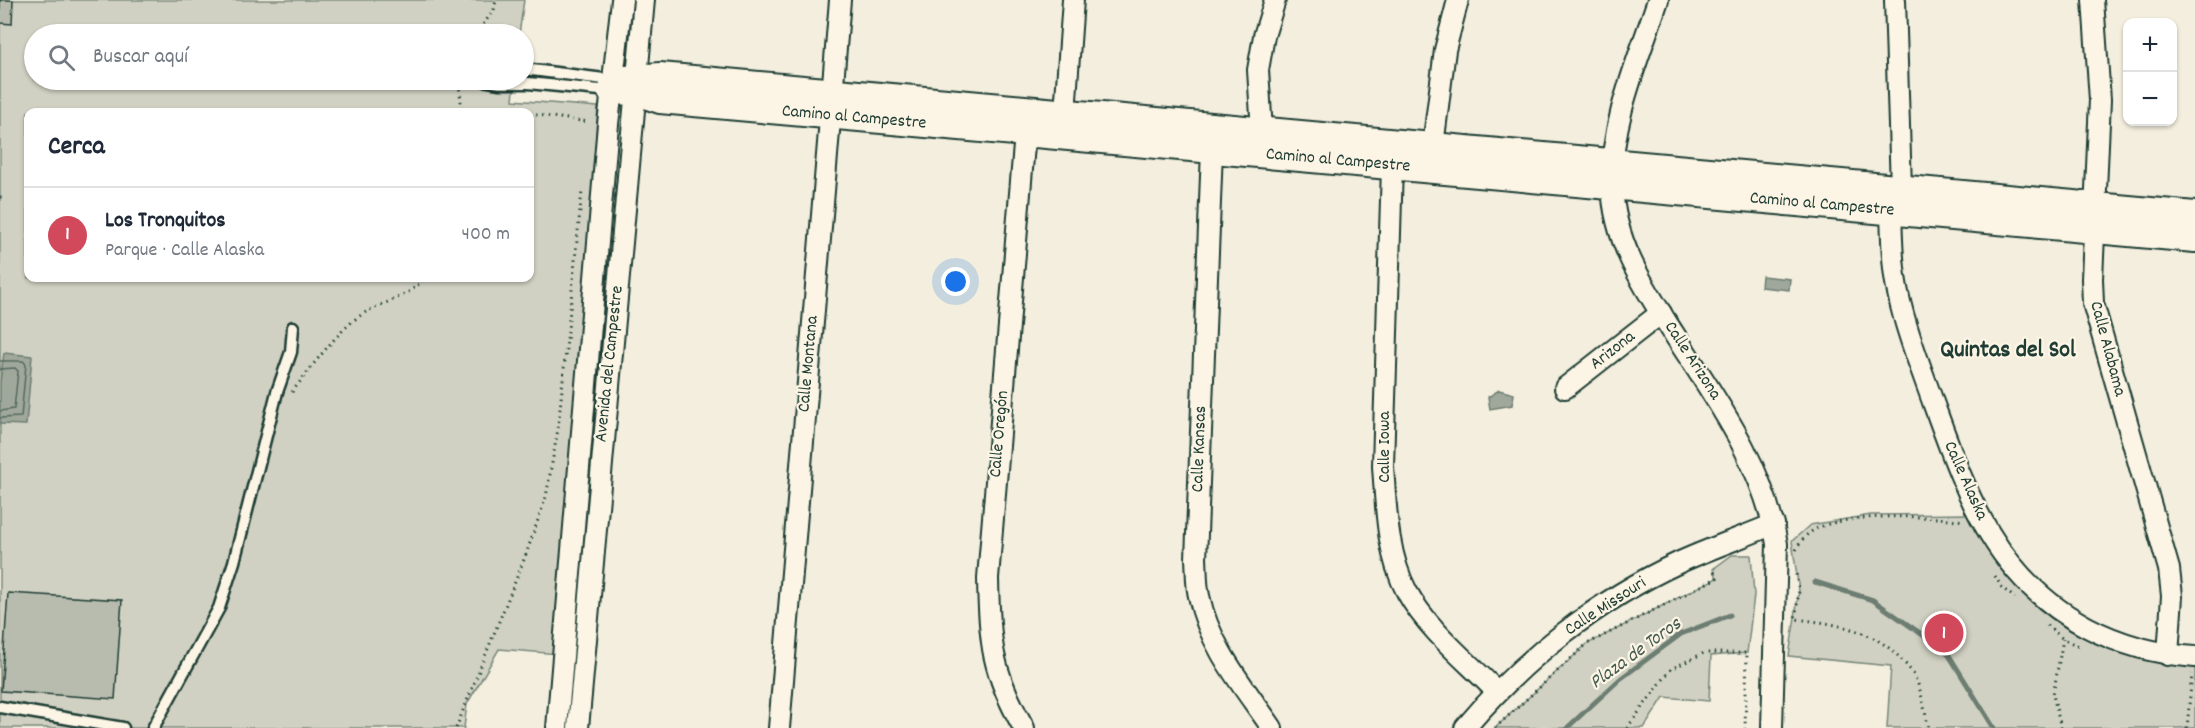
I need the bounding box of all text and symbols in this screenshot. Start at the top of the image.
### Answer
map controls [2123,18,2177,126]
button: + [2123,18,2177,72]
search box [24,24,534,90]
icon: search [45,41,78,74]
text: Buscar aquí [93,42,188,73]
button: − [2123,72,2177,126]
street label: Camino al Campestre [781,99,927,137]
text: Cerca [48,129,105,166]
street label: Camino al Campestre [1265,142,1411,180]
street label: Camino al Campestre [1749,186,1895,224]
text: Los Tronquitos [105,206,225,237]
text: 1 [65,221,70,249]
text: 400 m [462,221,510,249]
text: Parque · Calle Alaska [105,237,264,265]
your location [941,267,970,296]
street label: Avenida del Campestre [589,284,631,444]
street label: Calle Alabama [2082,299,2132,400]
street label: Calle Montana [792,314,826,413]
street label: Calle Arizona [1657,317,1727,406]
street label: Arizona [1585,325,1641,377]
district label: Quintas del Sol [1940,334,2076,368]
street label: Calle Oregón [984,390,1016,478]
street label: Calle Kansas [1186,405,1214,493]
street label: Calle Iowa [1373,411,1398,483]
street label: Calle Alaska [1937,438,1994,525]
street label: Calle Missouri [1560,571,1652,643]
pin: 1 [1924,610,1964,656]
water label: Plaza de Toros [1584,611,1688,697]

